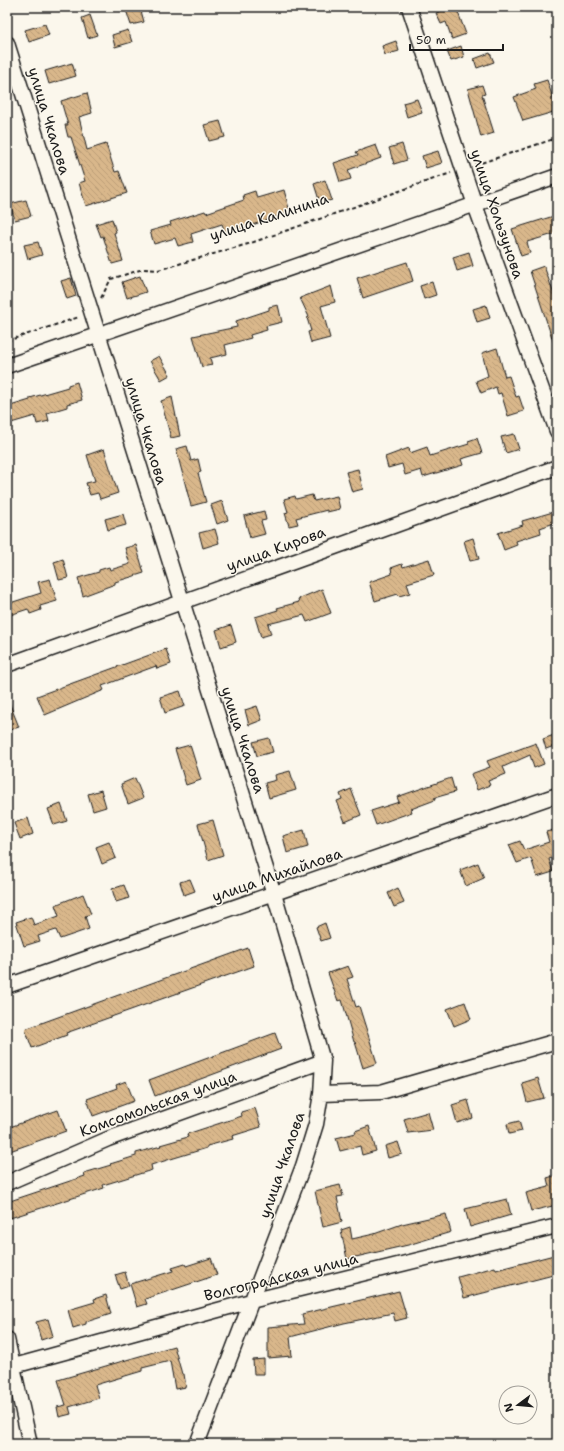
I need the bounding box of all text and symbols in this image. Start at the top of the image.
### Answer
scale bar [410,26,503,52]
text: 50 m [416,32,446,48]
street label: улица Чкалова [23,65,75,178]
street label: улица Хользунова [465,147,529,282]
street label: улица Калинина [207,188,332,246]
street label: улица Чкалова [120,375,172,488]
street label: улица Кирова [224,522,329,576]
street label: улица Чкалова [216,684,270,797]
street label: улица Михайлова [209,843,345,907]
street label: Комсомольская улица [77,1066,240,1142]
street label: улица Чкалова [254,1109,310,1221]
street label: Волгоградская улица [202,1248,361,1306]
north arrow [498,1385,538,1425]
text: N [500,1401,517,1414]

